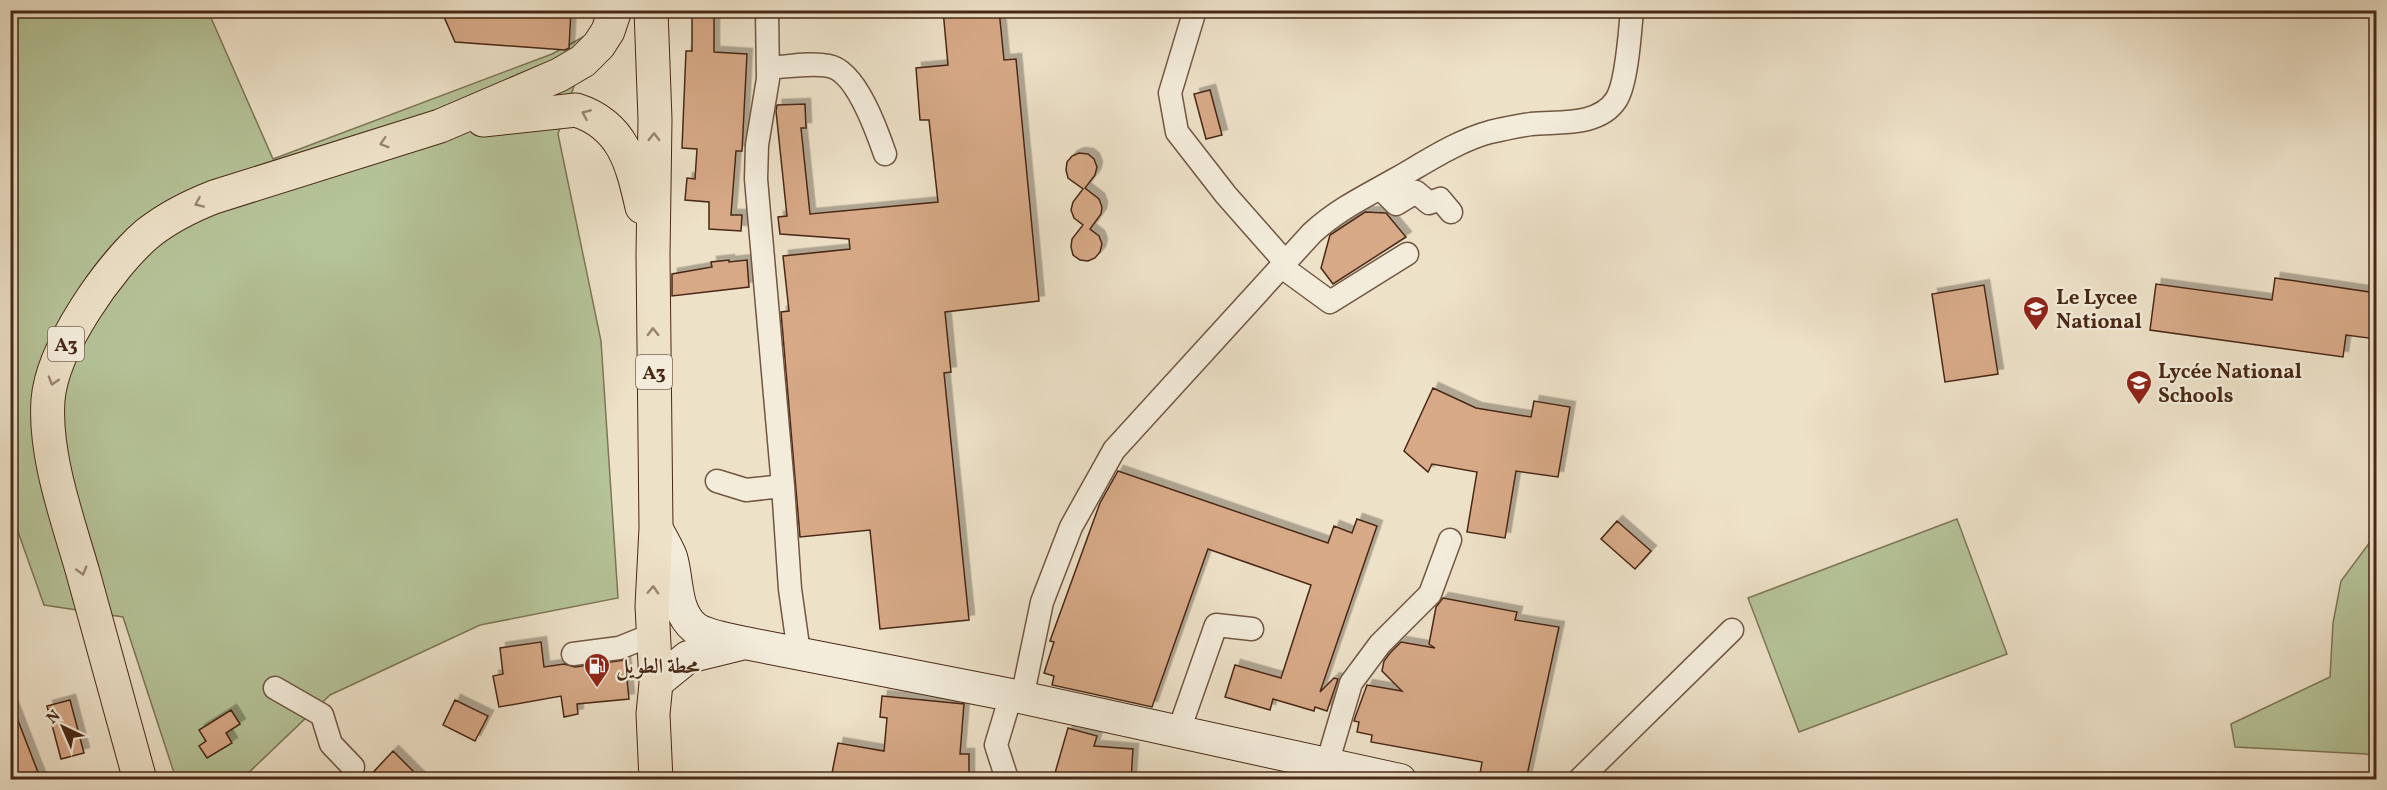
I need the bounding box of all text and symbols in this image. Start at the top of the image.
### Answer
one-way arrow [581,109,592,121]
one-way arrow [648,133,661,142]
one-way arrow [379,136,390,148]
one-way arrow [194,196,205,208]
place label: Le Lycee National [2056,284,2142,337]
school or university icon: Le Lycee National [2021,294,2051,332]
road number: A3 [48,327,84,361]
one-way arrow [647,328,660,337]
road number: A3 [636,355,672,389]
place label: Lycée National Schools [2158,358,2302,411]
school or university icon: Lycée National Schools [2124,368,2154,406]
one-way arrow [48,375,60,386]
one-way arrow [75,565,87,576]
one-way arrow [646,586,659,595]
fuel station icon: محطة الطويل [582,651,612,689]
place label: محطة الطويل [616,653,701,682]
north arrow [33,697,93,757]
text: N [42,705,66,730]

